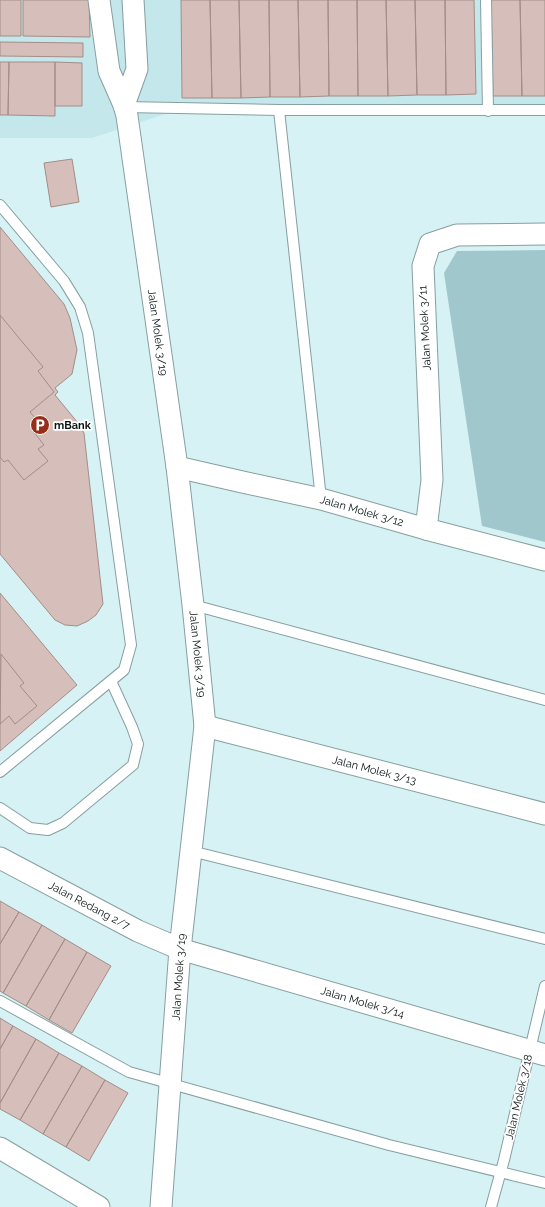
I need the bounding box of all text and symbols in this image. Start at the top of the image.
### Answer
street label: Jalan Molek 3/11 [416,285,434,371]
street label: Jalan Molek 3/19 [145,288,170,377]
parking icon: mBank [29,414,51,436]
place label: mBank [54,419,92,432]
street label: Jalan Molek 3/12 [319,493,405,529]
street label: Jalan Molek 3/19 [187,610,209,698]
street label: Jalan Molek 3/13 [331,753,418,787]
street label: Jalan Redang 2/7 [46,878,132,932]
street label: Jalan Molek 3/19 [169,933,189,1021]
street label: Jalan Molek 3/14 [319,984,406,1020]
street label: Jalan Molek 3/18 [503,1053,535,1141]

